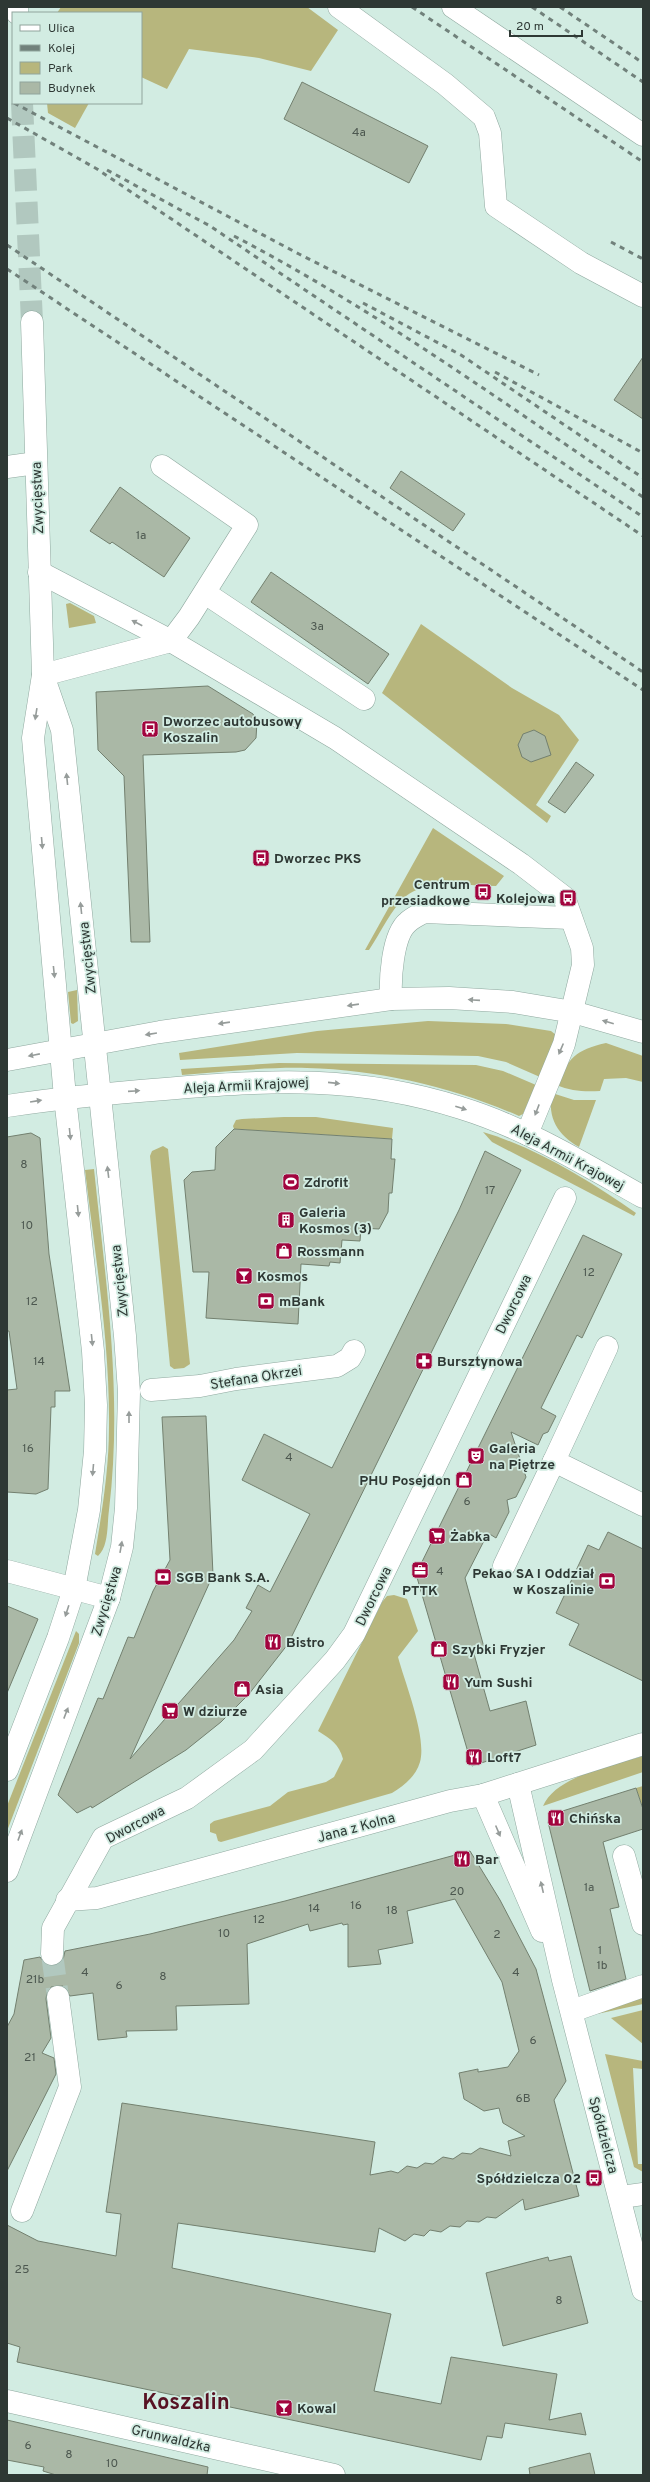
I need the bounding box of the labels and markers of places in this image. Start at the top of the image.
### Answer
place label: Dworzec autobusowy Koszalin [163,714,302,747]
bus stop icon: Dworzec autobusowy Koszalin [140,719,160,739]
bus stop icon: Dworzec PKS [251,848,271,868]
place label: Dworzec PKS [274,851,361,868]
place label: Centrum przesiadkowe [381,877,470,910]
bus stop icon: Centrum przesiadkowe [473,882,493,902]
bus stop icon: Kolejowa [558,888,578,908]
place label: Kolejowa [496,891,555,908]
sports icon: Zdrofit [281,1172,301,1192]
place label: Zdrofit [304,1175,349,1192]
place label: Galeria Kosmos (3) [299,1205,372,1238]
building icon: Galeria Kosmos (3) [276,1210,296,1230]
shop icon: Rossmann [274,1241,294,1261]
place label: Rossmann [297,1244,365,1261]
bar icon: Kosmos [234,1266,254,1286]
place label: Kosmos [257,1269,308,1286]
bank icon: mBank [256,1291,276,1311]
place label: mBank [279,1294,325,1311]
pharmacy icon: Bursztynowa [414,1351,434,1371]
place label: Bursztynowa [437,1354,523,1371]
place label: Galeria na Piętrze [489,1441,555,1474]
theatre icon: Galeria na Piętrze [466,1446,486,1466]
shop icon: PHU Posejdon [454,1470,474,1490]
place label: PHU Posejdon [359,1473,451,1490]
supermarket icon: Żabka [427,1526,447,1546]
place label: Żabka [450,1529,490,1546]
office icon: PTTK [410,1560,430,1580]
place label: Pekao SA I Oddział w Koszalinie [472,1566,594,1599]
bank icon: SGB Bank S.A. [153,1567,173,1587]
place label: SGB Bank S.A. [176,1570,270,1587]
bank icon: Pekao SA I Oddział w Koszalinie [597,1571,617,1591]
place label: PTTK [402,1583,438,1600]
restaurant icon: Bistro [263,1632,283,1652]
place label: Bistro [286,1635,325,1652]
shop icon: Szybki Fryzjer [429,1639,449,1659]
place label: Szybki Fryzjer [452,1642,545,1659]
restaurant icon: Yum Sushi [441,1672,461,1692]
place label: Yum Sushi [464,1675,532,1692]
shop icon: Asia [232,1679,252,1699]
place label: Asia [255,1682,284,1699]
supermarket icon: W dziurze [160,1701,180,1721]
place label: W dziurze [183,1704,248,1721]
restaurant icon: Loft7 [464,1747,484,1767]
place label: Loft7 [487,1750,521,1767]
restaurant icon: Chińska [546,1808,566,1828]
place label: Chińska [569,1811,621,1828]
restaurant icon: Bar [452,1849,472,1869]
place label: Bar [475,1852,499,1869]
bus stop icon: Spółdzielcza 02 [584,2168,604,2188]
place label: Spółdzielcza 02 [477,2171,581,2188]
bar icon: Kowal [274,2398,294,2418]
place label: Kowal [297,2401,336,2418]

